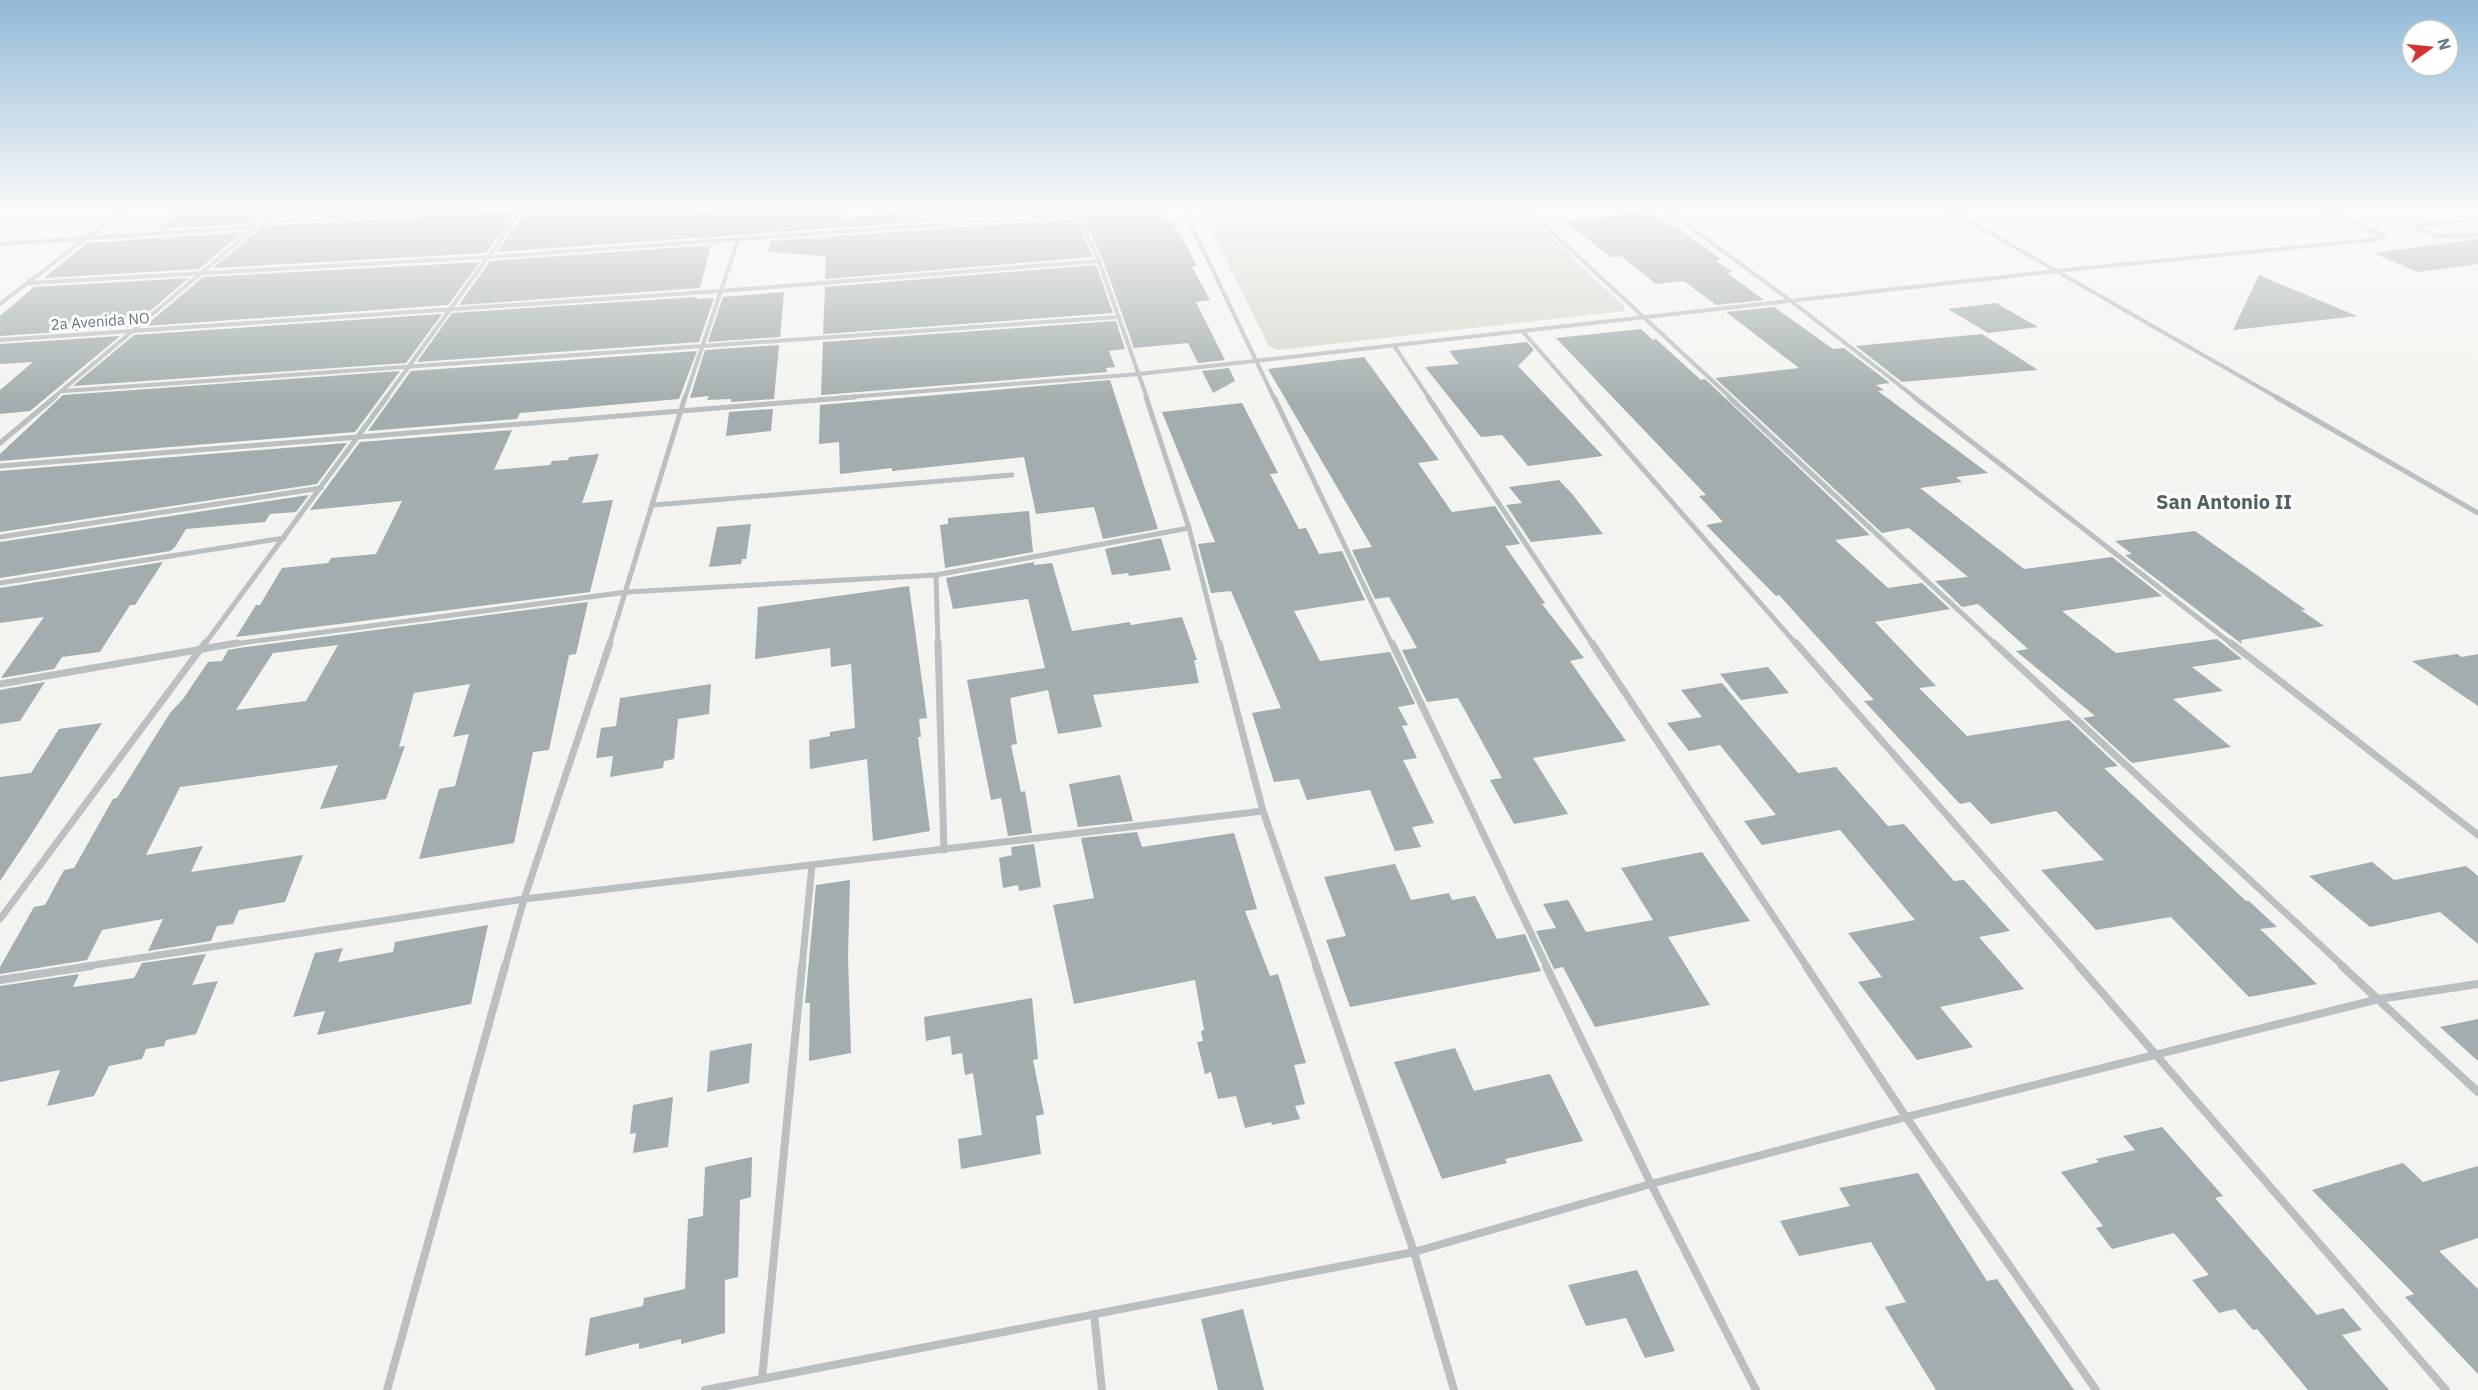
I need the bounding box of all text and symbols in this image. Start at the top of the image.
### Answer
north arrow [2400,18,2460,78]
text: N [2433,36,2456,52]
street label: 2a Avenida NO [50,308,150,334]
district label: San Antonio II [2156,488,2292,515]

